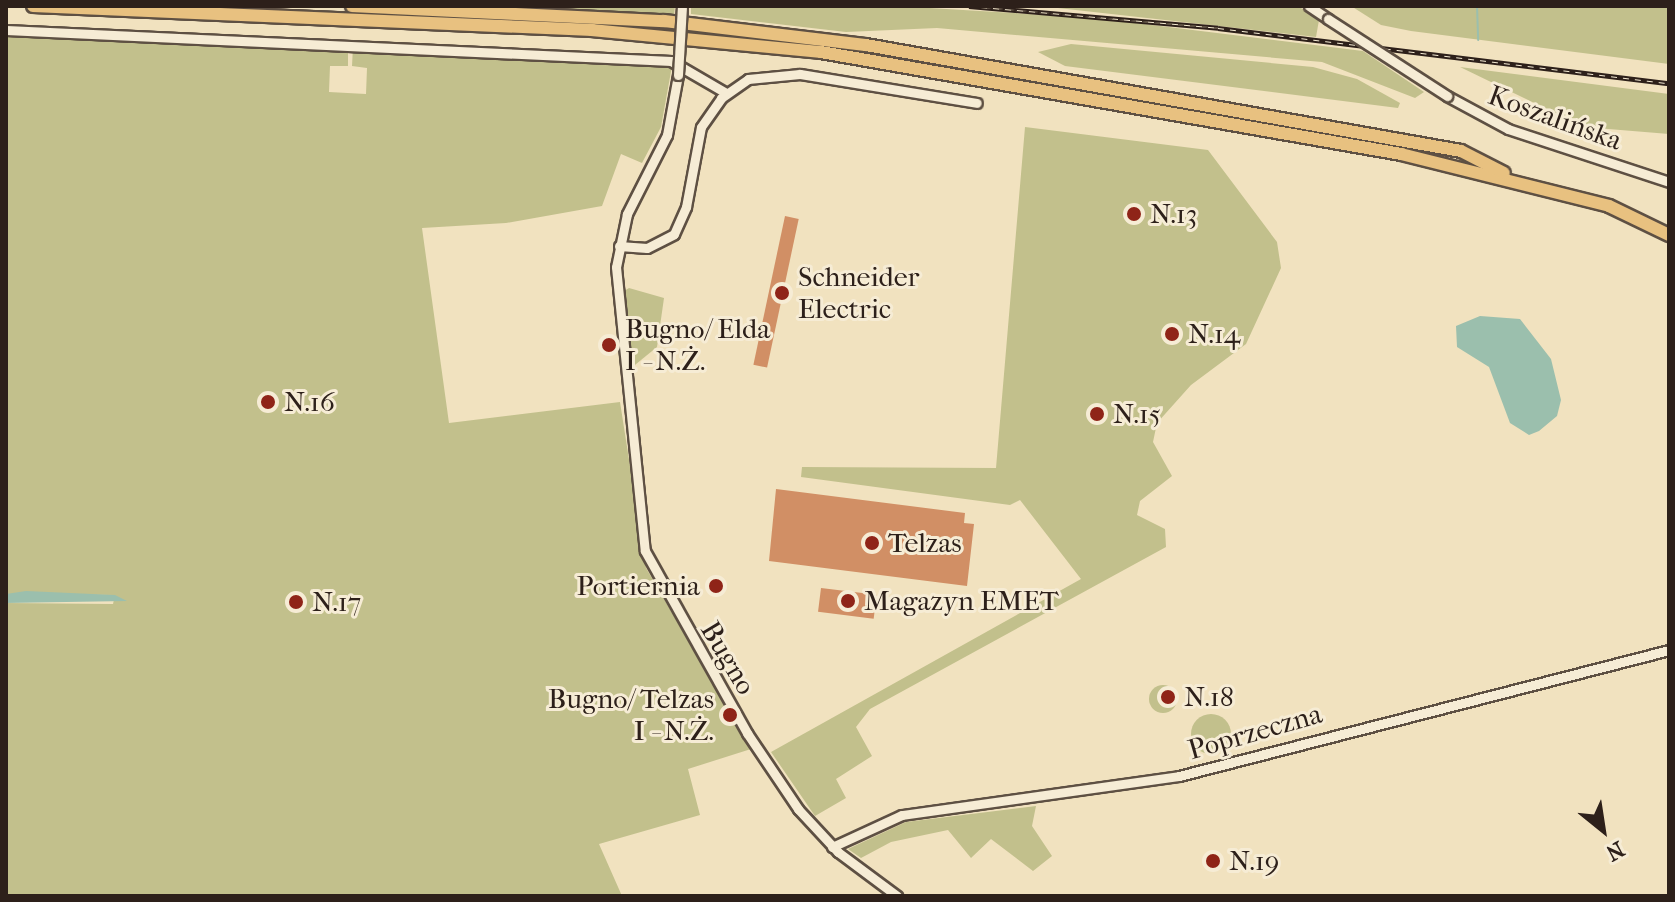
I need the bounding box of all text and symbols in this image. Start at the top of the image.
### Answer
street label: Koszalińska [1484,78,1626,158]
place label: N.13 [1150,197,1197,231]
marker: N.13 [1125,205,1143,223]
place label: Schneider Electric [798,260,919,326]
marker: Schneider Electric [773,284,791,302]
place label: Bugno/ Elda I - N.Ż. [625,312,770,378]
place label: N.14 [1188,317,1240,351]
marker: N.14 [1163,325,1181,343]
marker: Bugno/ Elda I - N.Ż. [600,336,618,354]
place label: N.16 [284,385,335,419]
marker: N.16 [259,393,277,411]
place label: N.15 [1113,397,1161,431]
marker: N.15 [1088,405,1106,423]
place label: Telzas [888,526,962,560]
marker: Telzas [863,534,881,552]
place label: Portiernia [576,569,700,603]
marker: Portiernia [707,577,725,595]
place label: Magazyn EMET [864,584,1059,618]
place label: N.17 [312,585,361,619]
marker: Magazyn EMET [839,592,857,610]
marker: N.17 [287,593,305,611]
street label: Bugno [693,615,763,701]
place label: N.18 [1184,680,1234,714]
place label: Bugno/ Telzas I - N.Ż. [548,682,714,748]
marker: N.18 [1159,688,1177,706]
street label: Poprzeczna [1184,697,1326,767]
marker: Bugno/ Telzas I - N.Ż. [721,706,739,724]
north arrow [1563,790,1643,870]
text: N [1601,835,1629,866]
place label: N.19 [1229,844,1280,878]
marker: N.19 [1204,852,1222,870]

